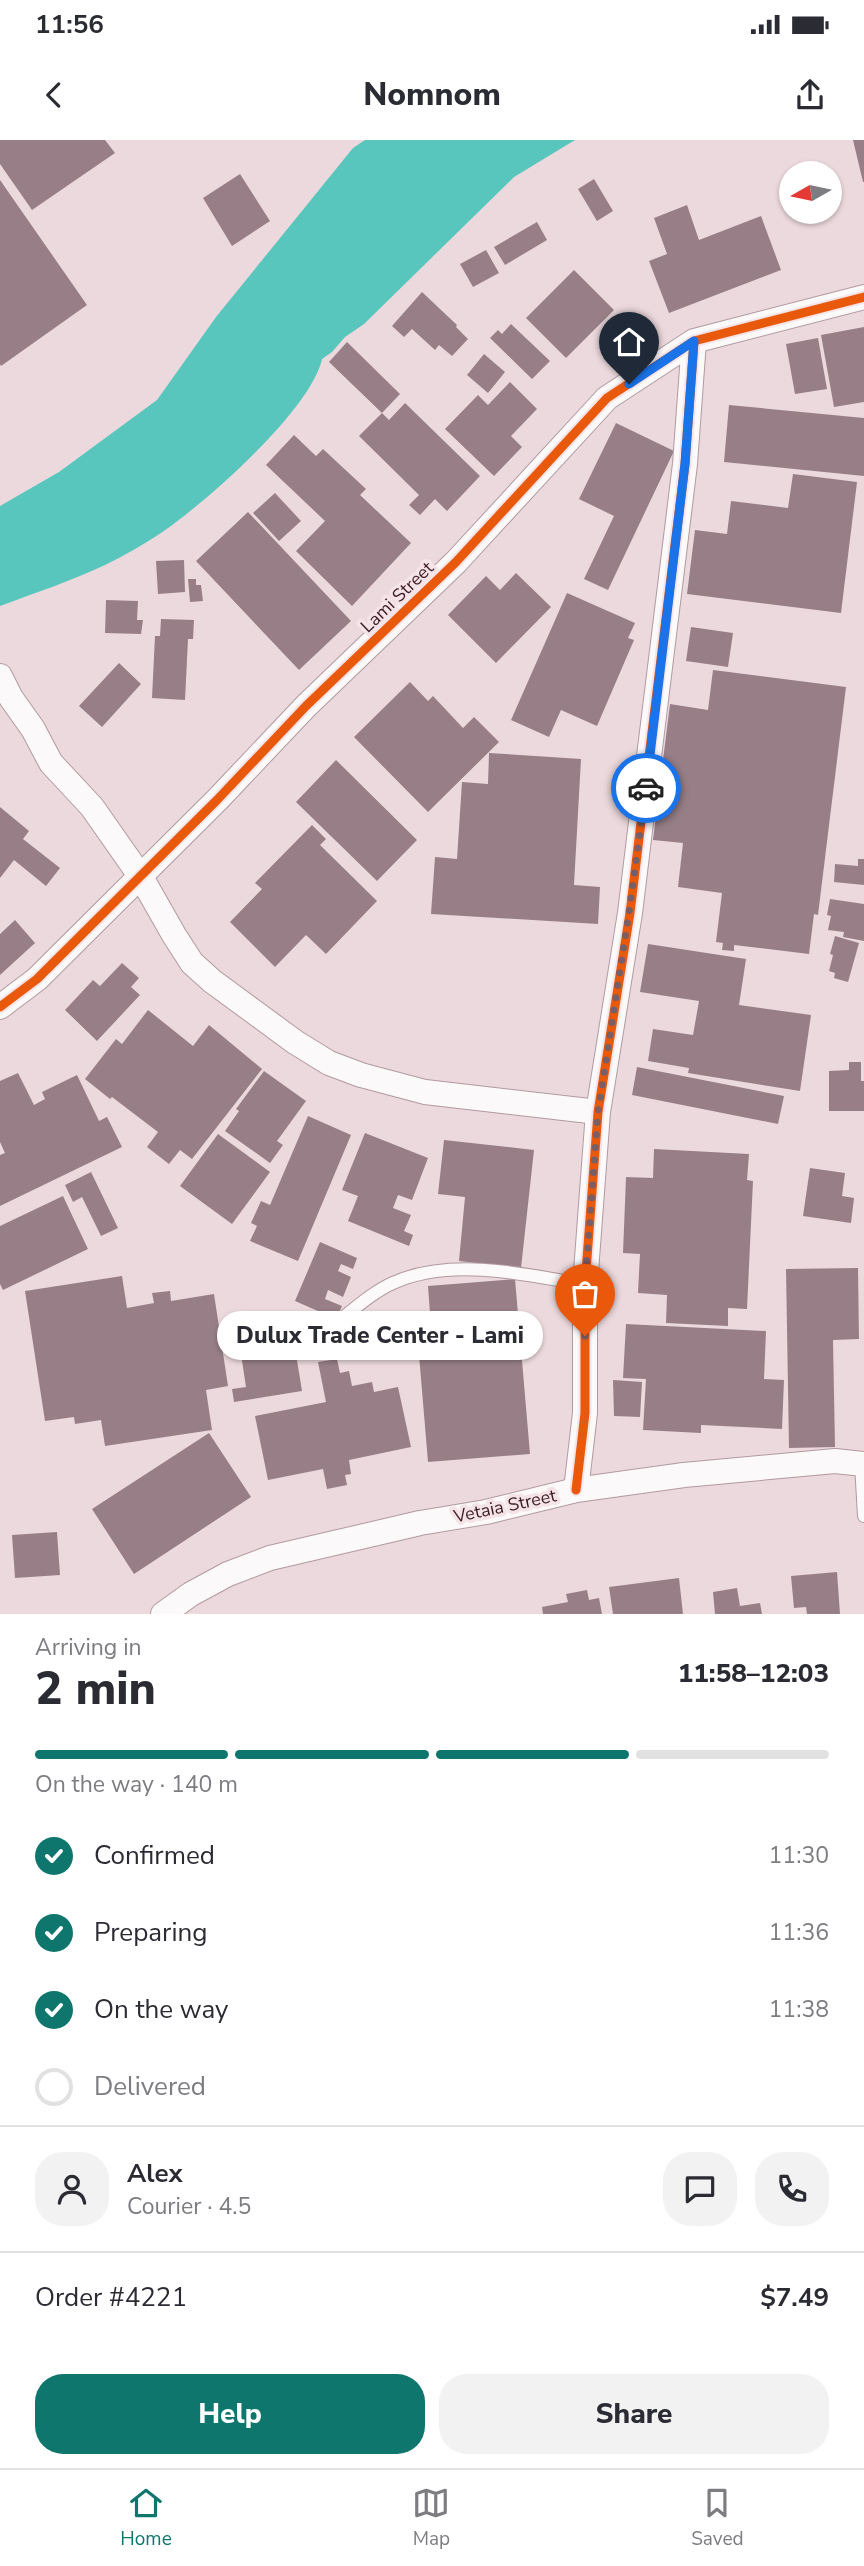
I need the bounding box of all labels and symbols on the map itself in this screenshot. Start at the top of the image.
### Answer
north arrow [779,161,842,224]
pin [599,312,659,384]
street label: Lami Street [355,556,439,638]
courier [611,753,681,823]
pin [555,1264,615,1336]
callout: Dulux Trade Center - Lami [218,1312,543,1360]
street label: Vetaia Street [451,1483,559,1529]

